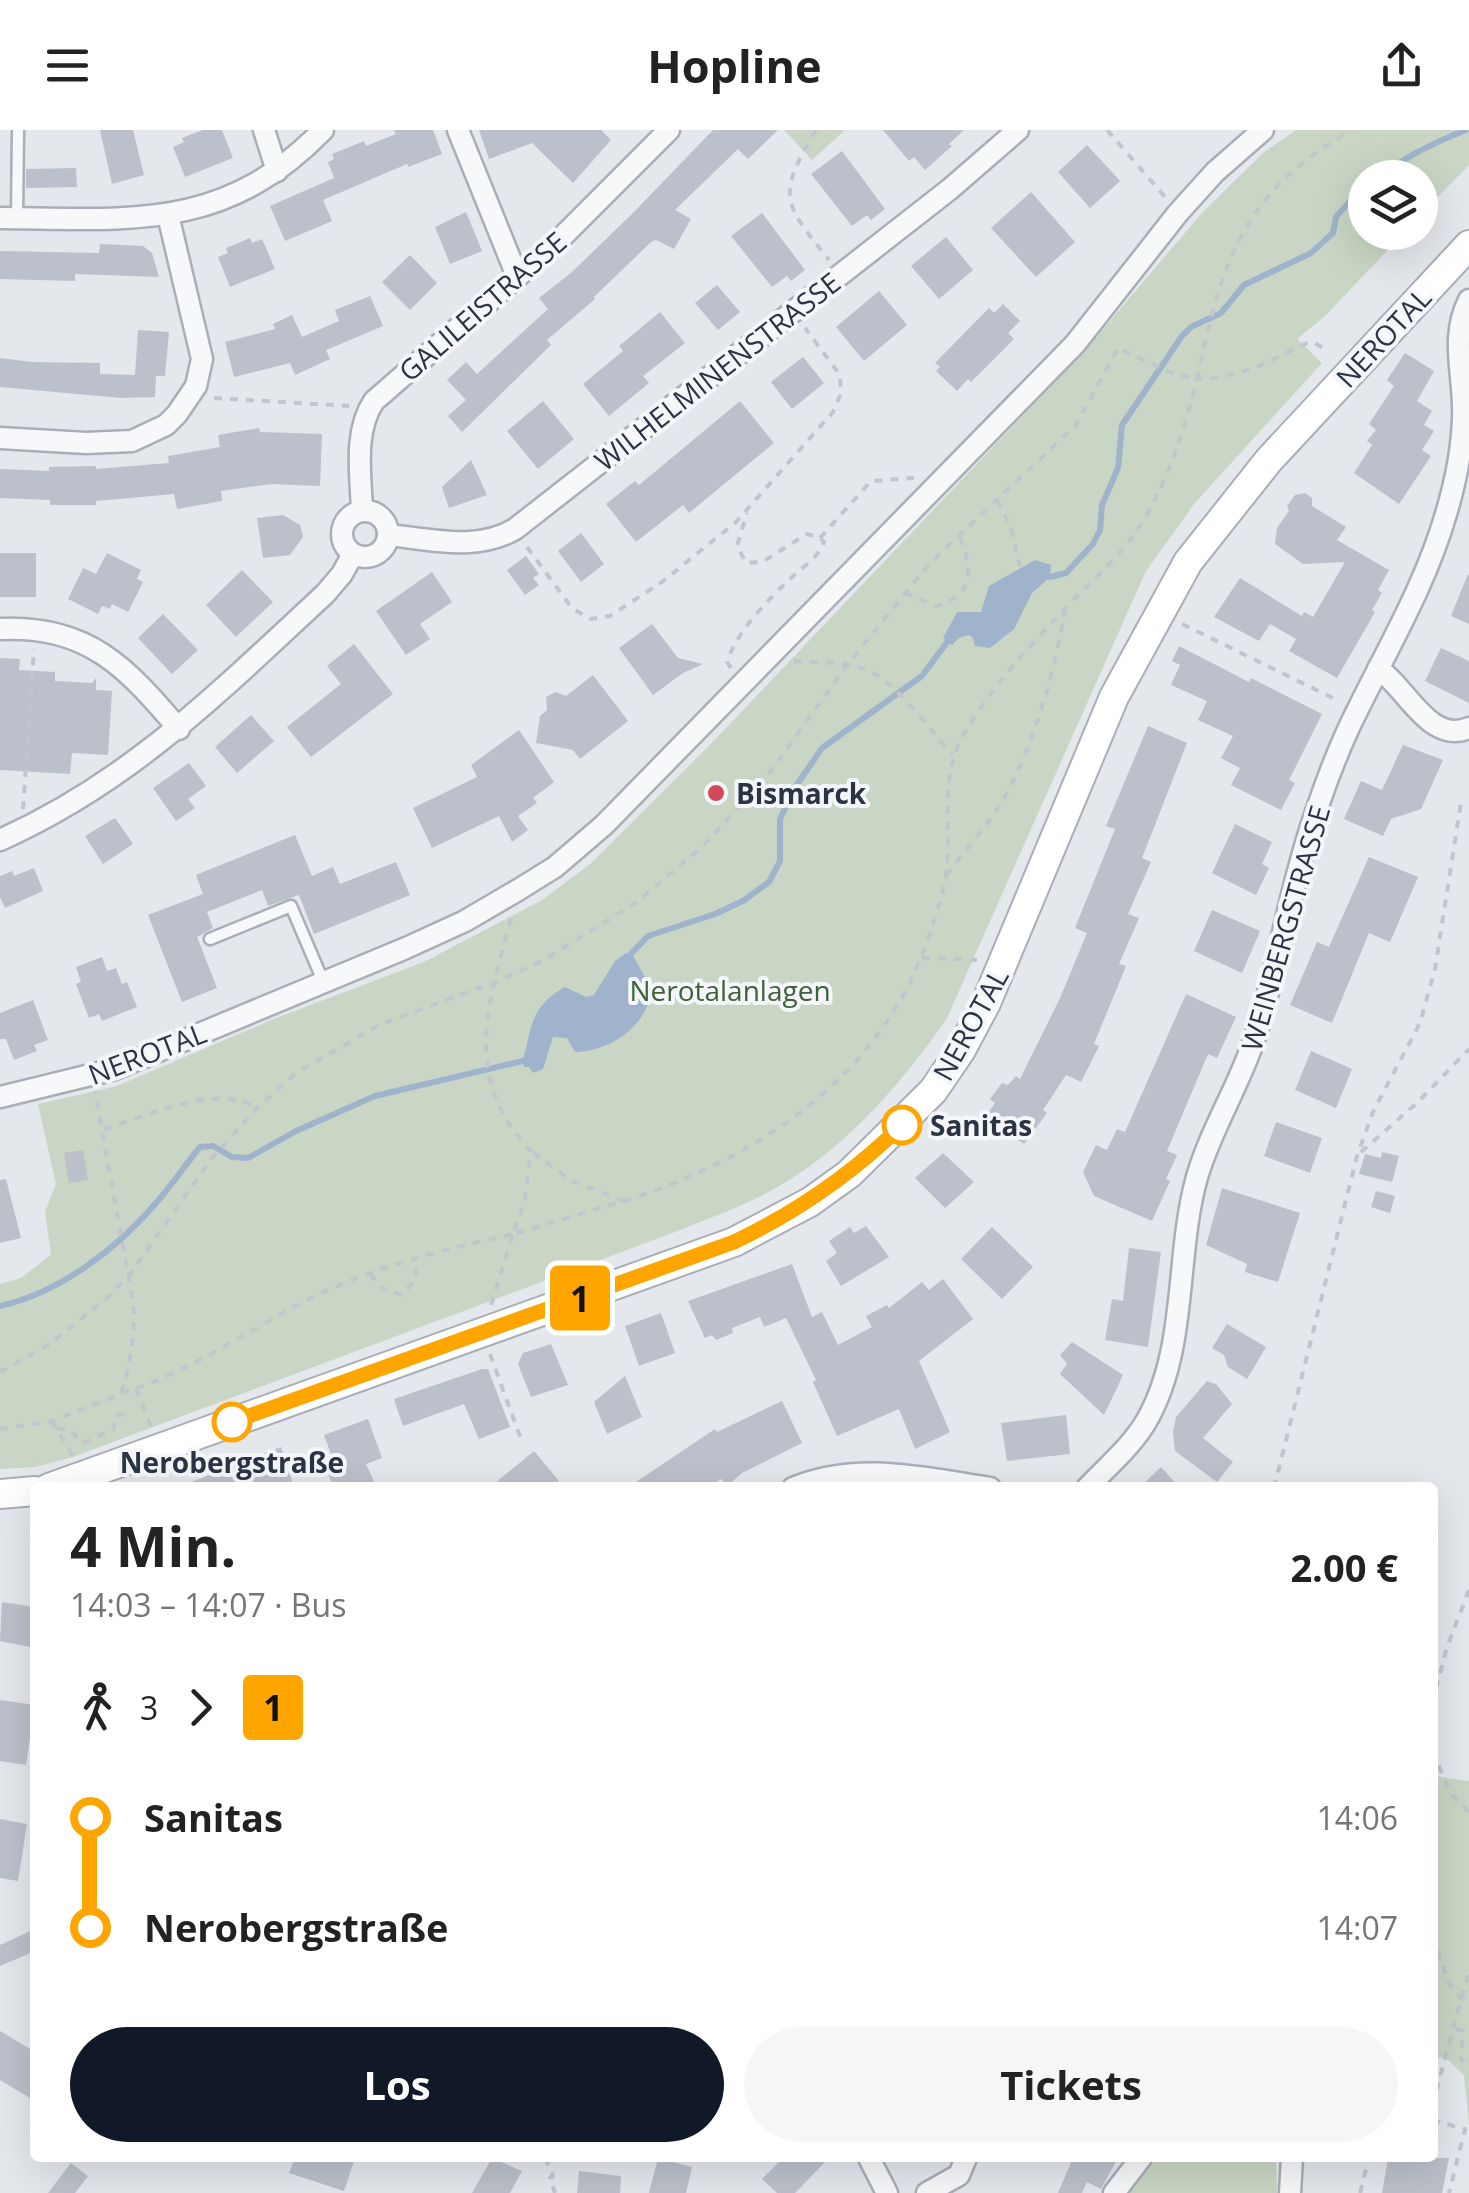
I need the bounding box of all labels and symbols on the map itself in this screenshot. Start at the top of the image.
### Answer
street label: GALILEISTRASSE [390,223,574,389]
street label: WILHELMINENSTRASSE [586,263,848,479]
street label: NEROTAL [1327,279,1439,395]
place label: Bismarck [736,774,867,812]
marker: Bismarck [705,782,727,804]
street label: WEINBERGSTRASSE [1232,801,1338,1055]
street label: NEROTAL [923,961,1017,1087]
park label: Nerotalanlagen [629,971,831,1009]
street label: NEROTAL [83,1013,211,1093]
marker: Sanitas [883,1106,921,1144]
place label: Sanitas [930,1106,1032,1144]
line badge: 1 [548,1266,612,1330]
marker: Nerobergstraße [213,1403,251,1441]
place label: Nerobergstraße [120,1443,344,1481]

